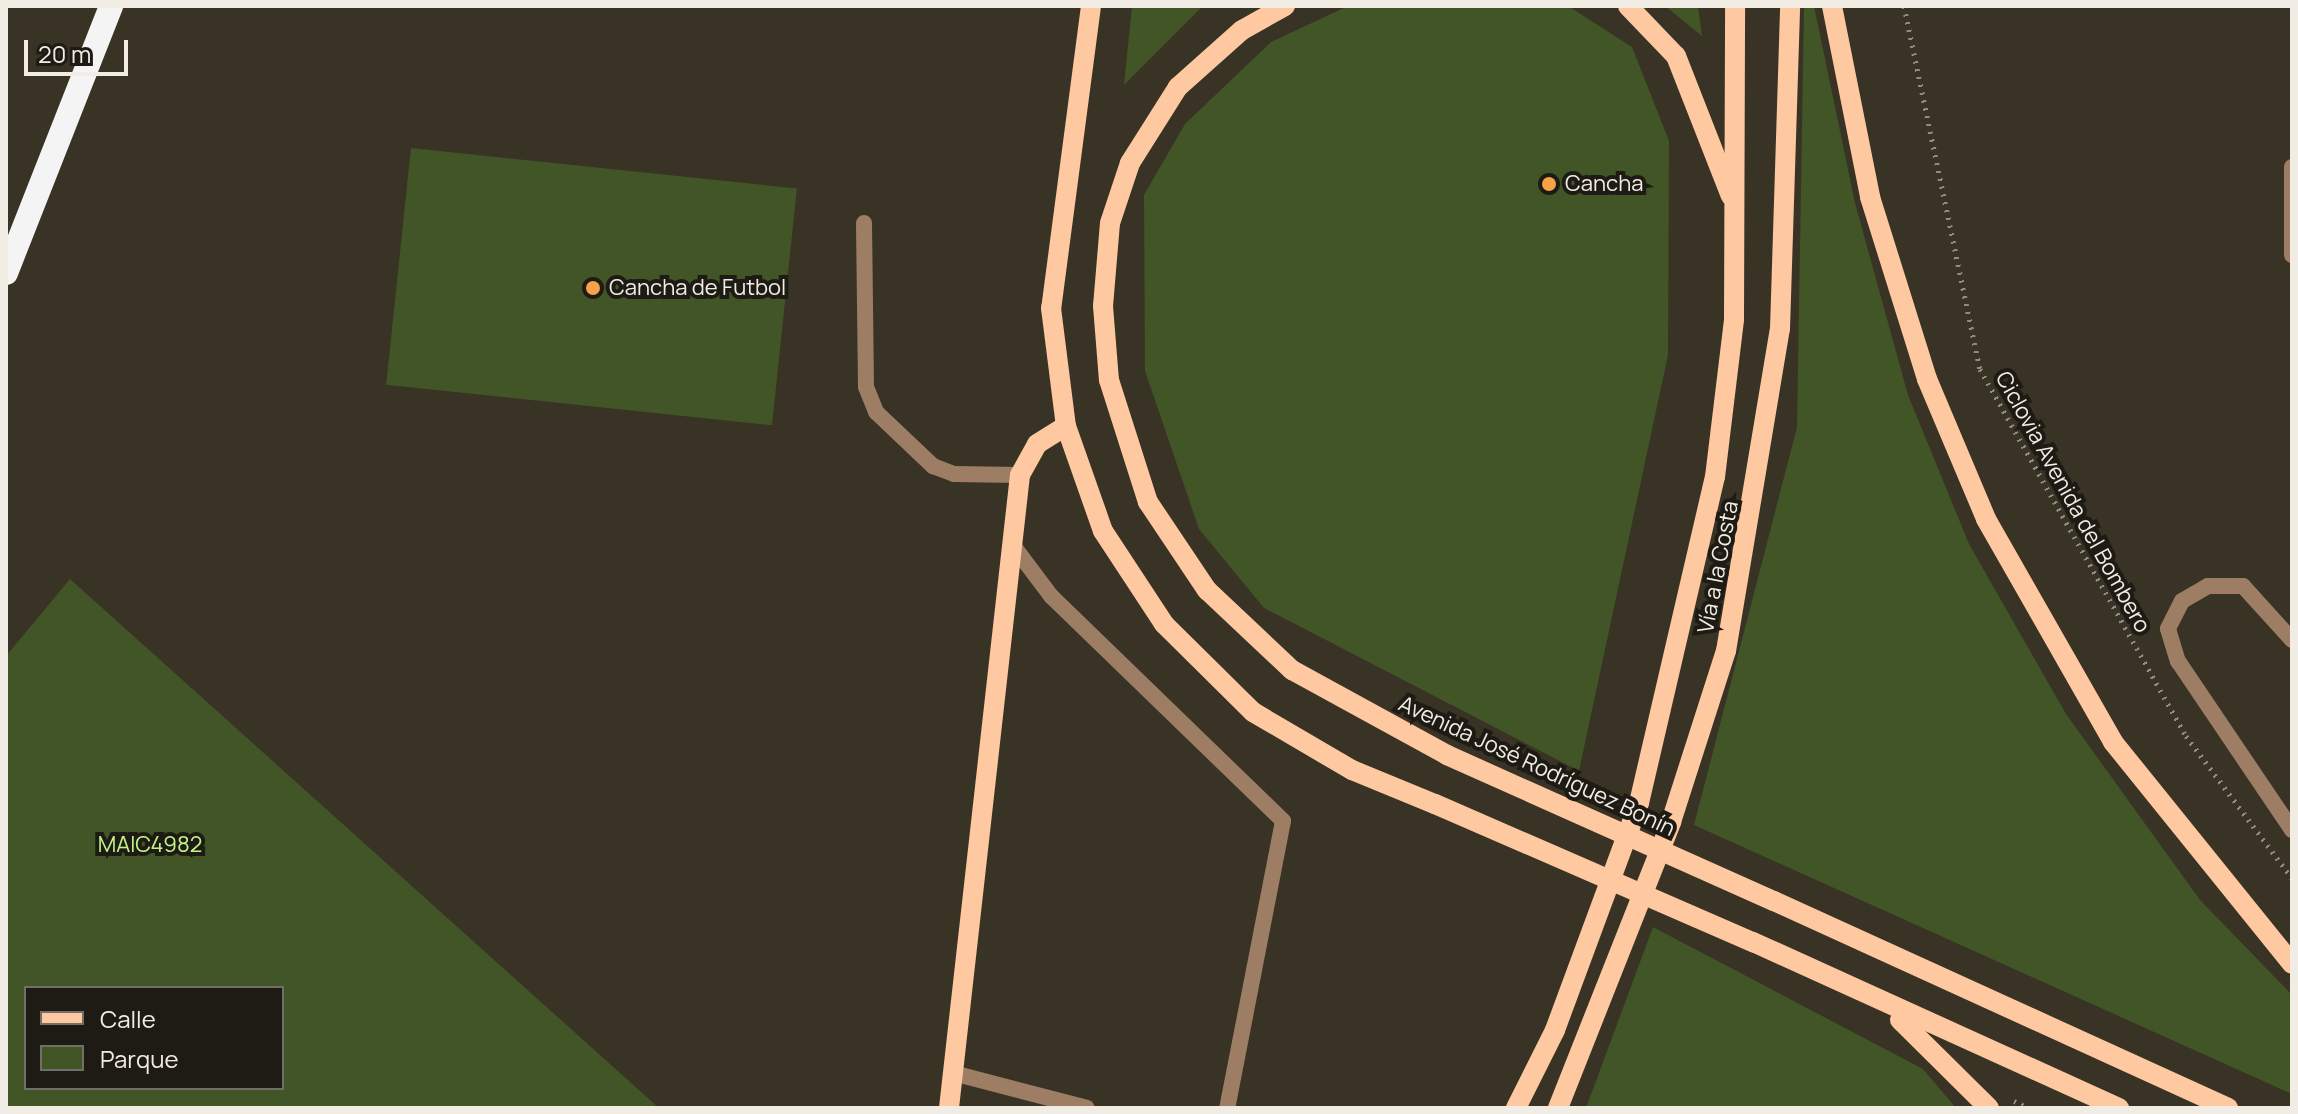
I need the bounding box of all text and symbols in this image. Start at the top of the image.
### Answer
scale bar [28,24,132,74]
text: 20 m [38,37,91,70]
place label: Cancha [1565,171,1643,197]
marker: Cancha [1540,175,1558,193]
place label: Cancha de Futbol [609,275,786,301]
marker: Cancha de Futbol [584,279,602,297]
street label: Ciclovia Avenida del Bombero [1990,367,2156,637]
street label: Vía a la Costa [1692,499,1744,635]
street label: Avenida José Rodríguez Bonín [1395,690,1679,842]
park label: MAIC4982 [98,832,202,858]
legend [24,986,284,1090]
text: Calle [100,1002,156,1035]
text: Parque [100,1042,178,1075]

